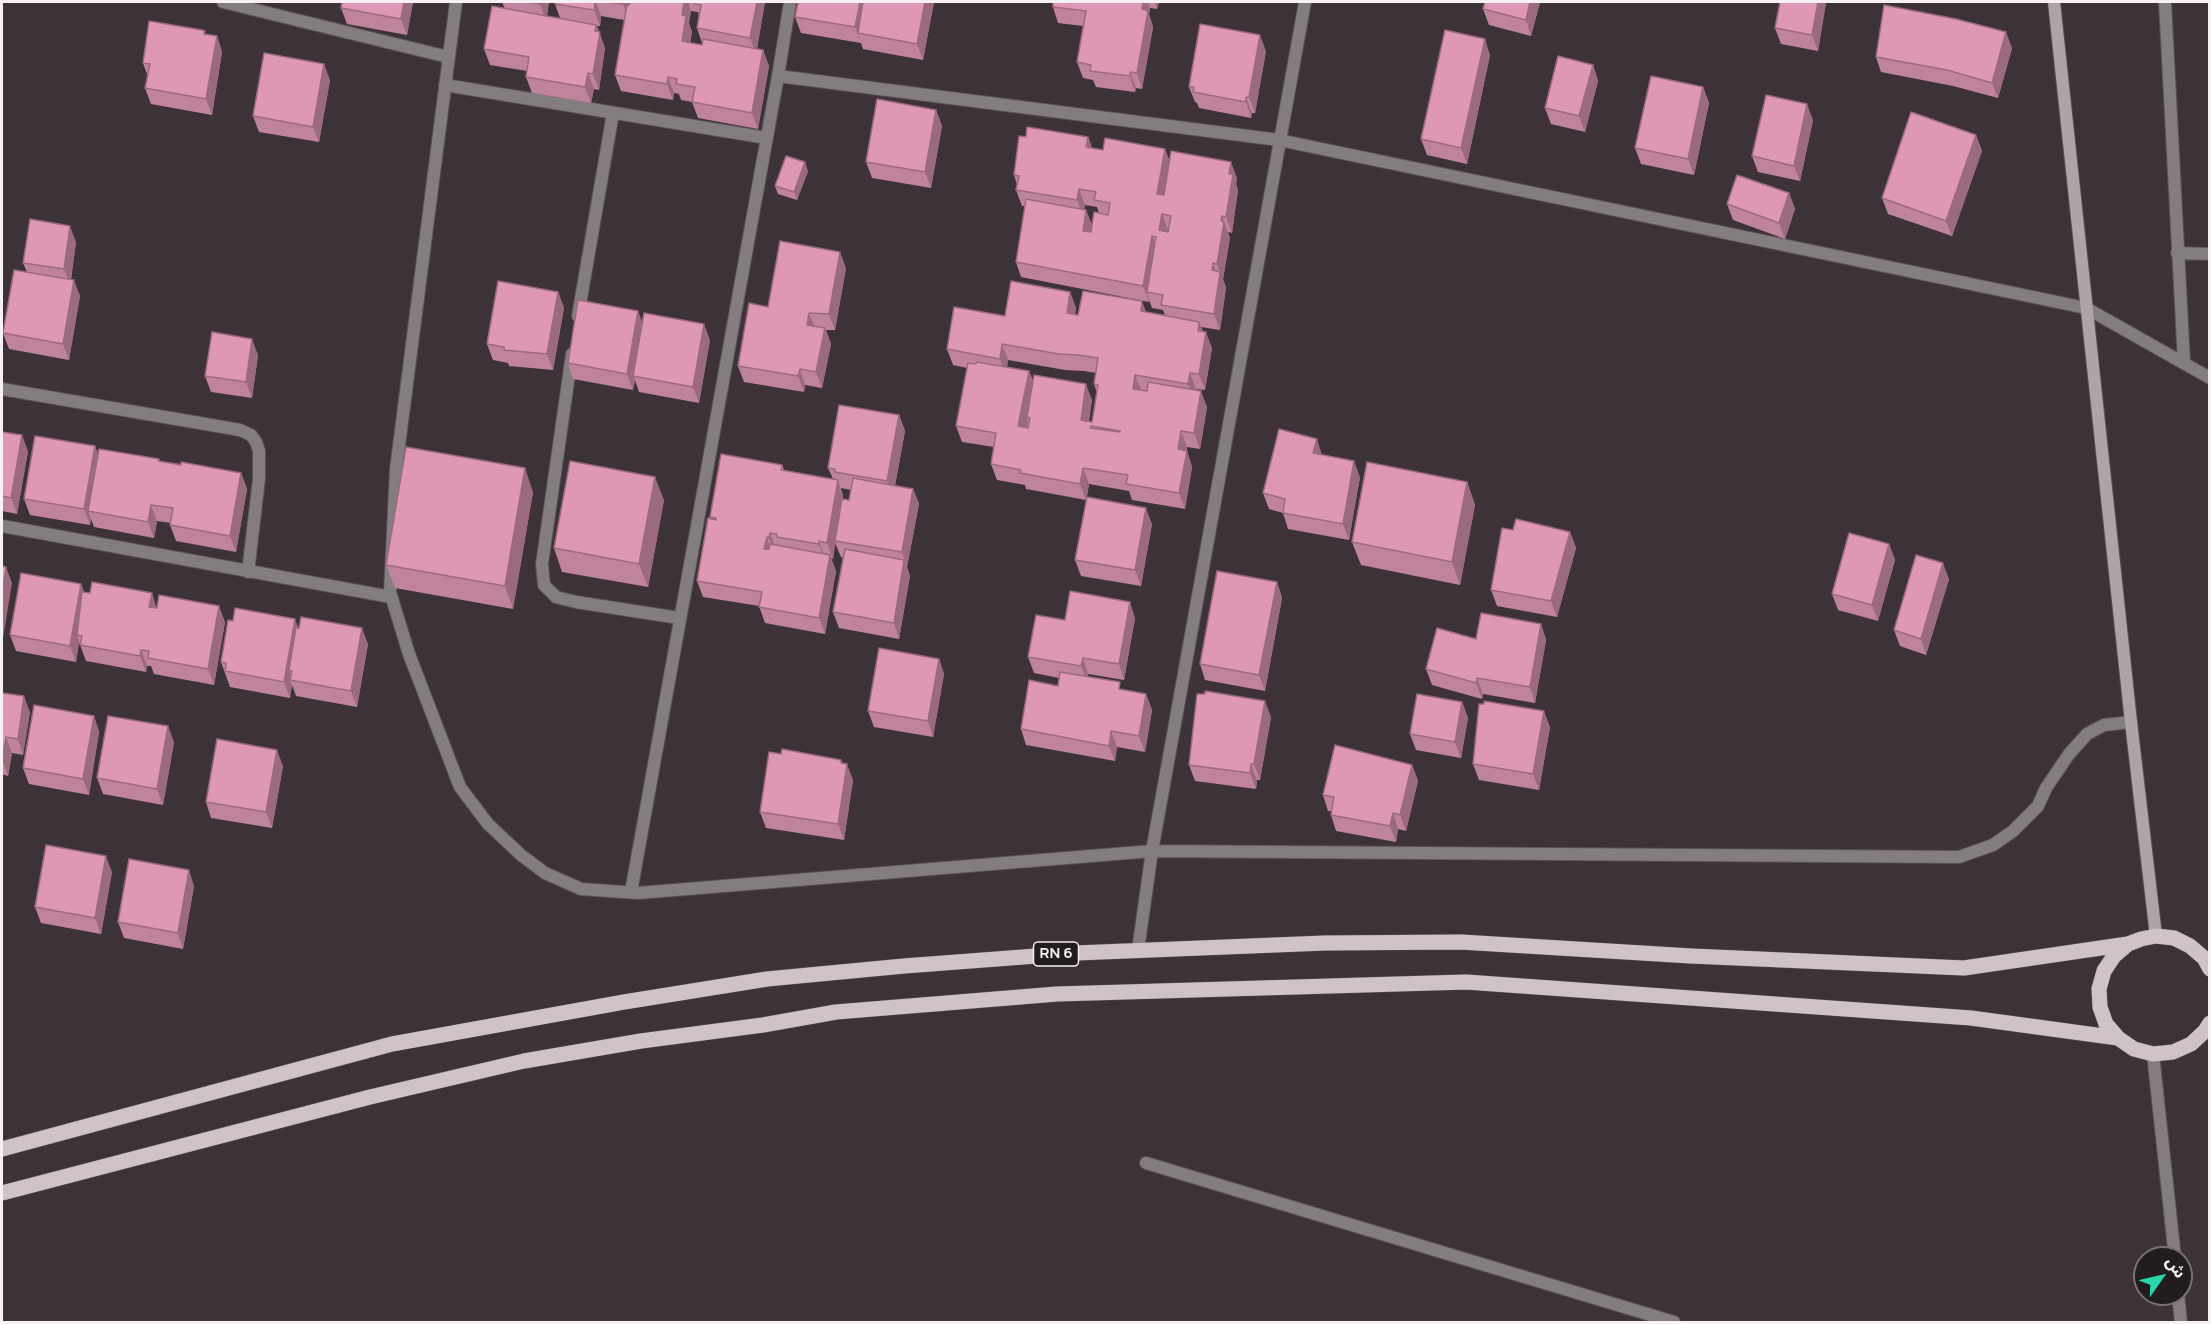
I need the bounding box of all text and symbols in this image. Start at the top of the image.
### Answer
road number: RN 6 [1034,942,1078,966]
north arrow [2133,1246,2193,1306]
text: ش [2161,1252,2192,1282]

